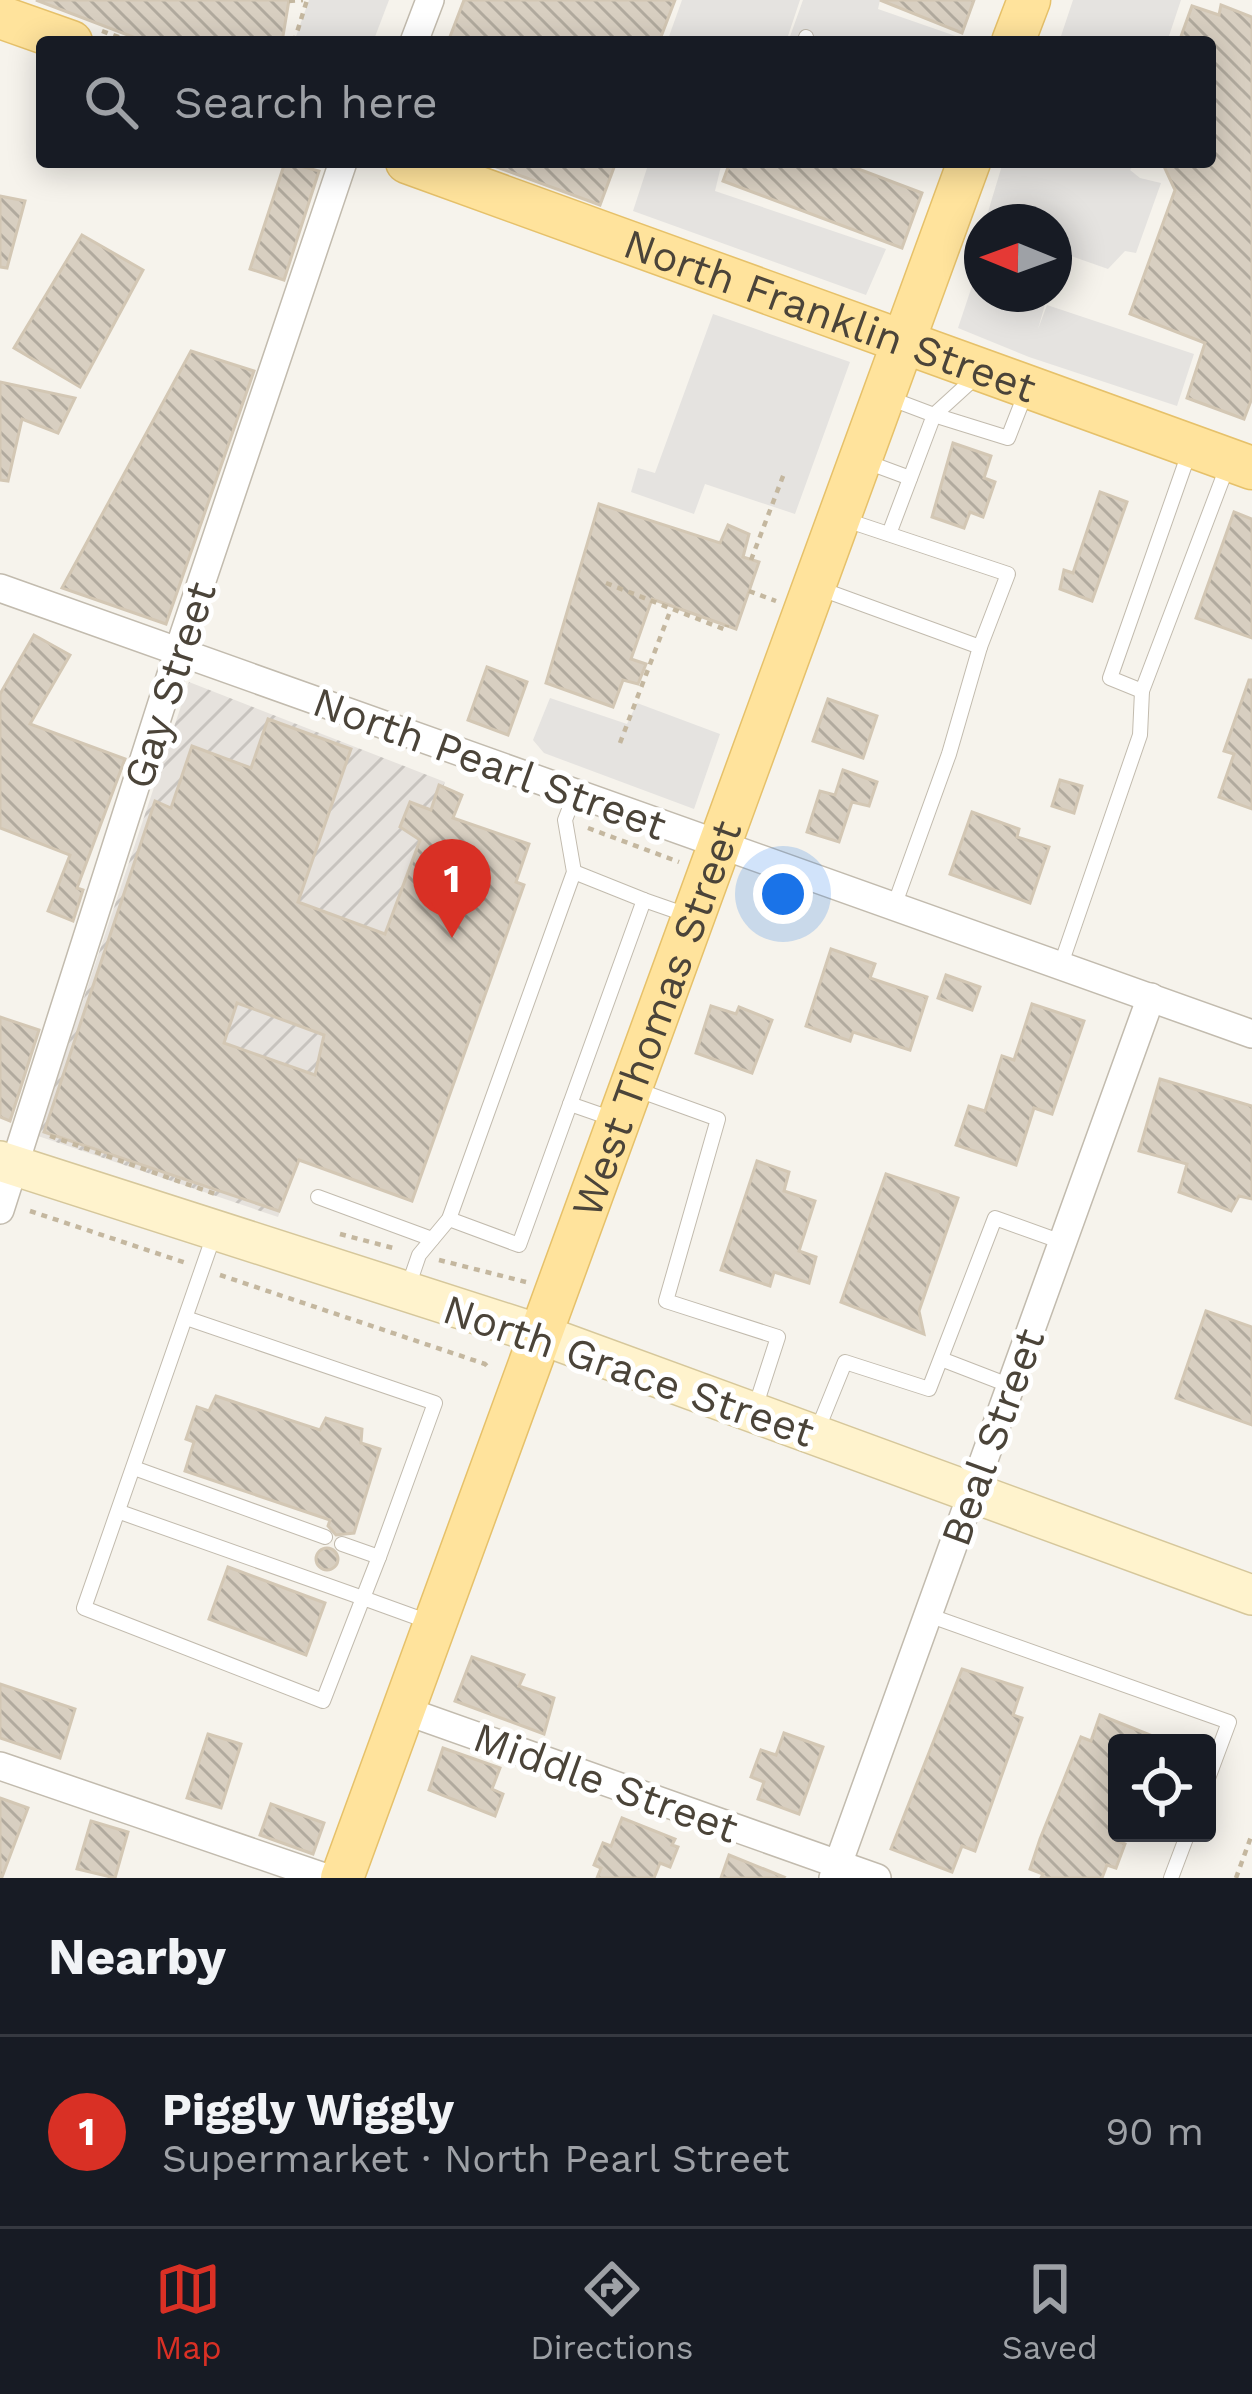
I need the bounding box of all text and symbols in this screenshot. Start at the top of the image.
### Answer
search box [36,36,1216,168]
icon: search [78,69,144,135]
text: Search here [174,76,438,129]
north arrow [964,204,1072,312]
street label: North Franklin Street [617,219,1043,413]
street label: Gay Street [113,576,226,795]
street label: North Pearl Street [307,677,673,850]
street label: West Thomas Street [562,814,751,1224]
pin: 1 [413,839,491,938]
your location [753,864,813,924]
street label: North Grace Street [437,1284,821,1457]
street label: Beal Street [931,1322,1054,1552]
street label: Middle Street [467,1712,745,1853]
map controls [1108,1734,1216,1842]
button: locate [1108,1734,1216,1842]
text: Nearby [48,1927,226,1986]
text: Piggly Wiggly [162,2083,454,2136]
text: 1 [79,2109,95,2154]
text: 90 m [1105,2109,1204,2154]
text: Supermarket · North Pearl Street [162,2136,789,2181]
tab: Map [154,2256,222,2367]
tab: Directions [530,2256,693,2367]
tab: Saved [1002,2256,1098,2367]

